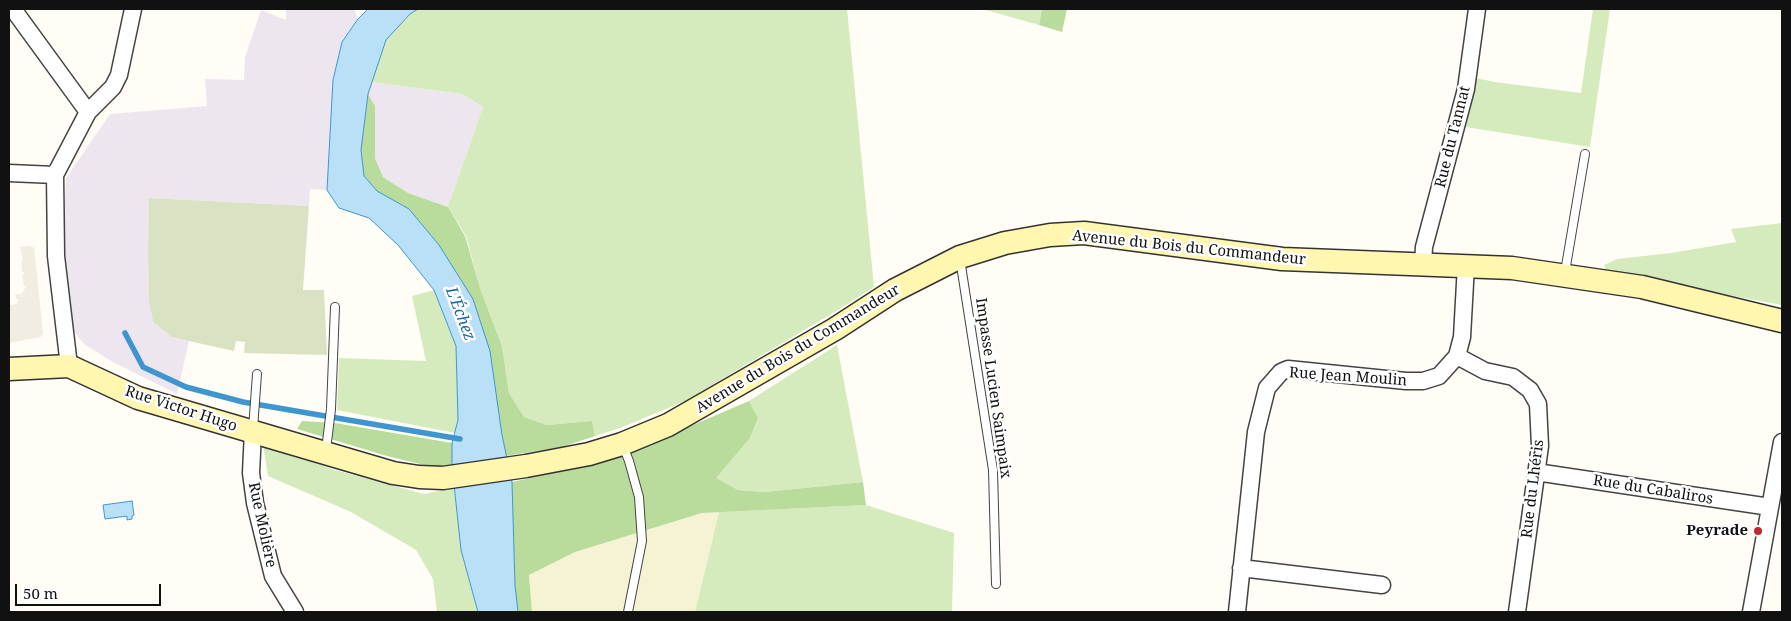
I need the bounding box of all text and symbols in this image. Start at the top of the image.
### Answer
street label: Rue du Tannat [1432,84,1474,190]
street label: Avenue du Bois du Commandeur [1071,227,1307,269]
street label: Avenue du Bois du Commandeur [693,281,903,417]
water label: L'Échez [441,284,479,344]
street label: Impasse Lucien Saimpaix [971,297,1015,479]
street label: Rue Jean Moulin [1288,364,1408,390]
street label: Rue Victor Hugo [123,382,239,436]
street label: Rue du Lhéris [1518,439,1548,539]
street label: Rue du Cabaliros [1592,472,1714,508]
street label: Rue Molière [244,481,280,569]
place label: Peyrade [1686,522,1748,540]
marker: Peyrade [1752,525,1764,537]
scale bar [18,574,164,606]
text: 50 m [23,583,58,603]

